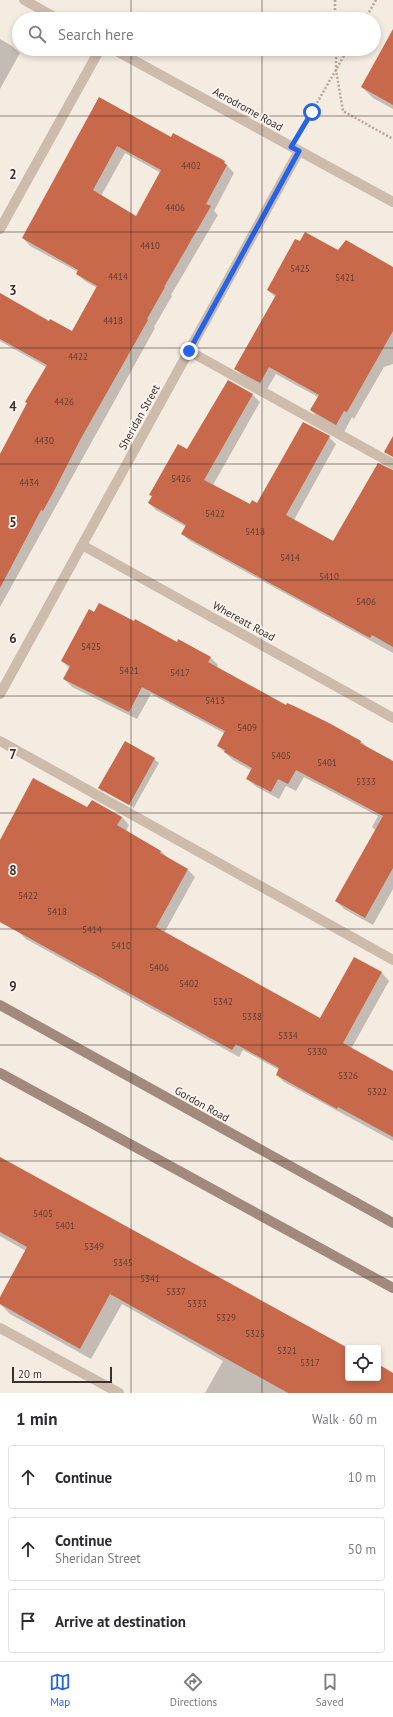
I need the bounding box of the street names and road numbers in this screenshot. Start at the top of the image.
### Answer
street label: Aerodrome Road [211,84,285,134]
street label: Sheridan Street [115,382,163,452]
street label: Whereatt Road [210,598,278,644]
street label: Gordon Road [172,1083,232,1125]

